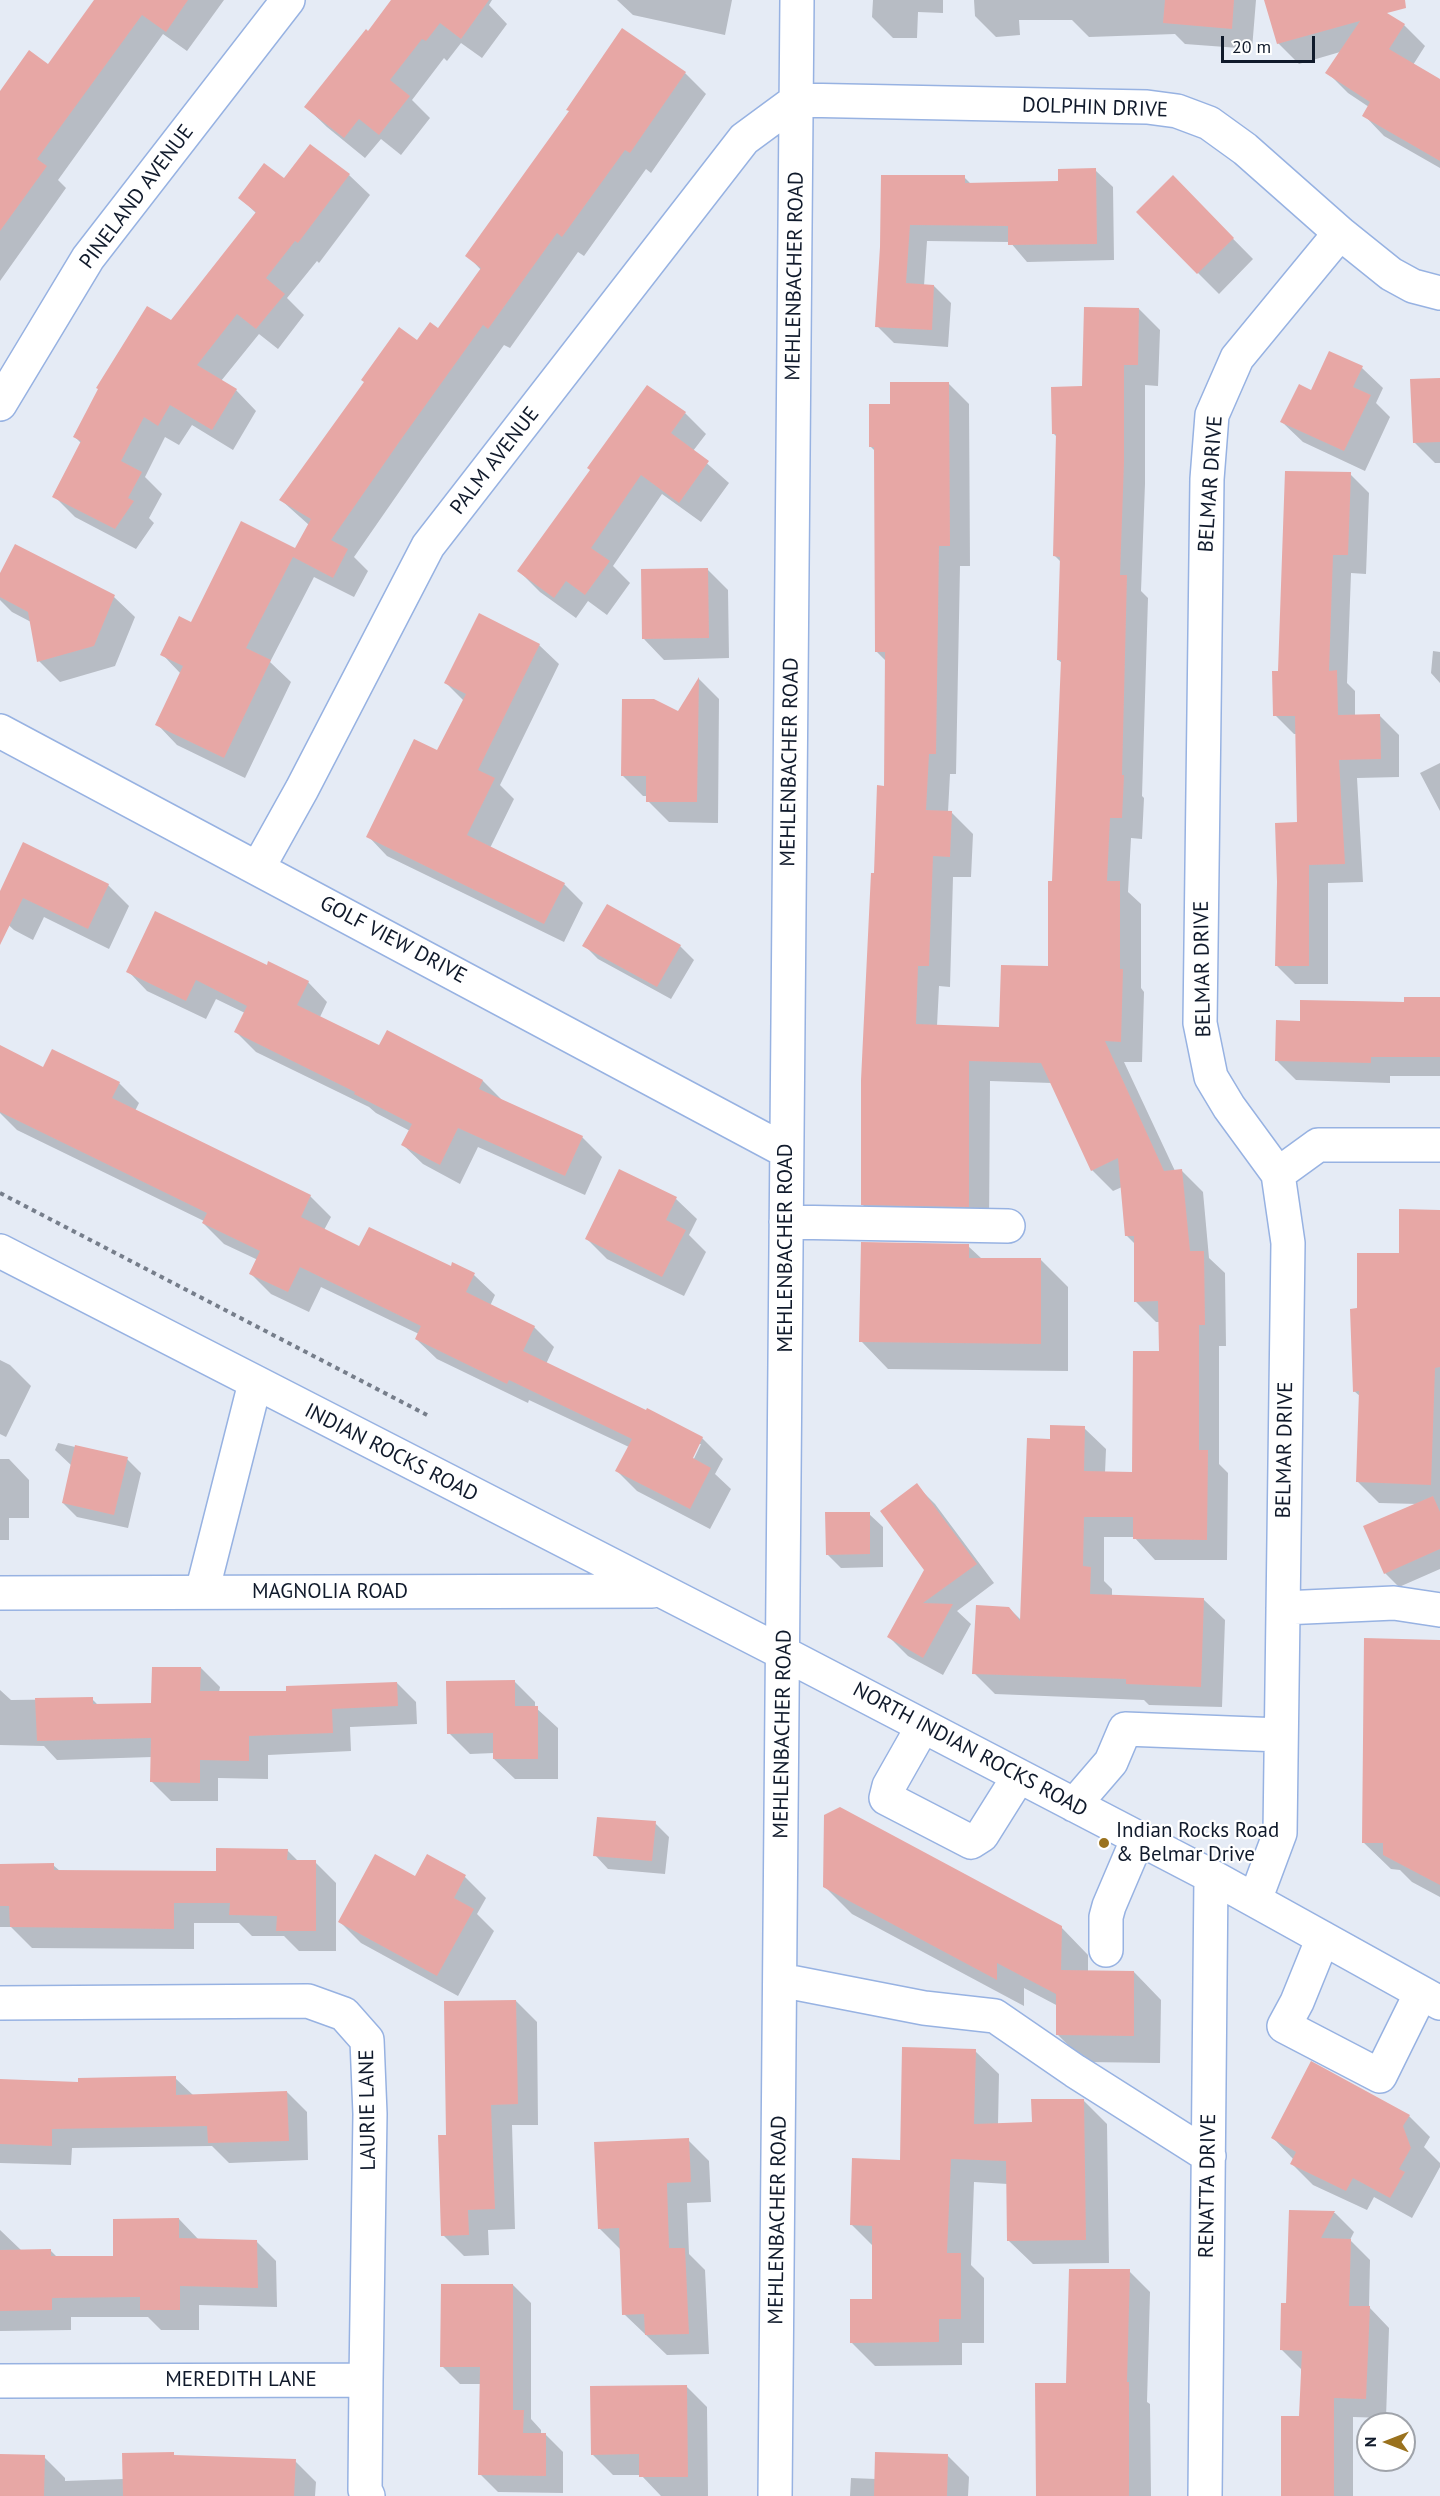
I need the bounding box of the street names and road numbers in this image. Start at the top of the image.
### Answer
street label: DOLPHIN DRIVE [1022,93,1168,123]
street label: PINELAND AVENUE [75,120,199,274]
street label: MEHLENBACHER ROAD [781,171,809,381]
street label: PALM AVENUE [445,402,545,520]
street label: BELMAR DRIVE [1194,415,1228,553]
street label: MEHLENBACHER ROAD [776,657,804,867]
street label: GOLF VIEW DRIVE [315,891,471,989]
street label: BELMAR DRIVE [1189,900,1217,1038]
street label: MEHLENBACHER ROAD [773,1143,799,1353]
street label: BELMAR DRIVE [1271,1381,1299,1519]
street label: INDIAN ROCKS ROAD [300,1398,482,1508]
street label: MAGNOLIA ROAD [252,1579,408,1605]
street label: MEHLENBACHER ROAD [769,1629,797,1839]
street label: NORTH INDIAN ROCKS ROAD [848,1677,1092,1823]
street label: LAURIE LANE [354,2049,382,2171]
street label: RENATTA DRIVE [1194,2114,1222,2258]
street label: MEHLENBACHER ROAD [764,2115,792,2325]
street label: MEREDITH LANE [165,2367,317,2393]

